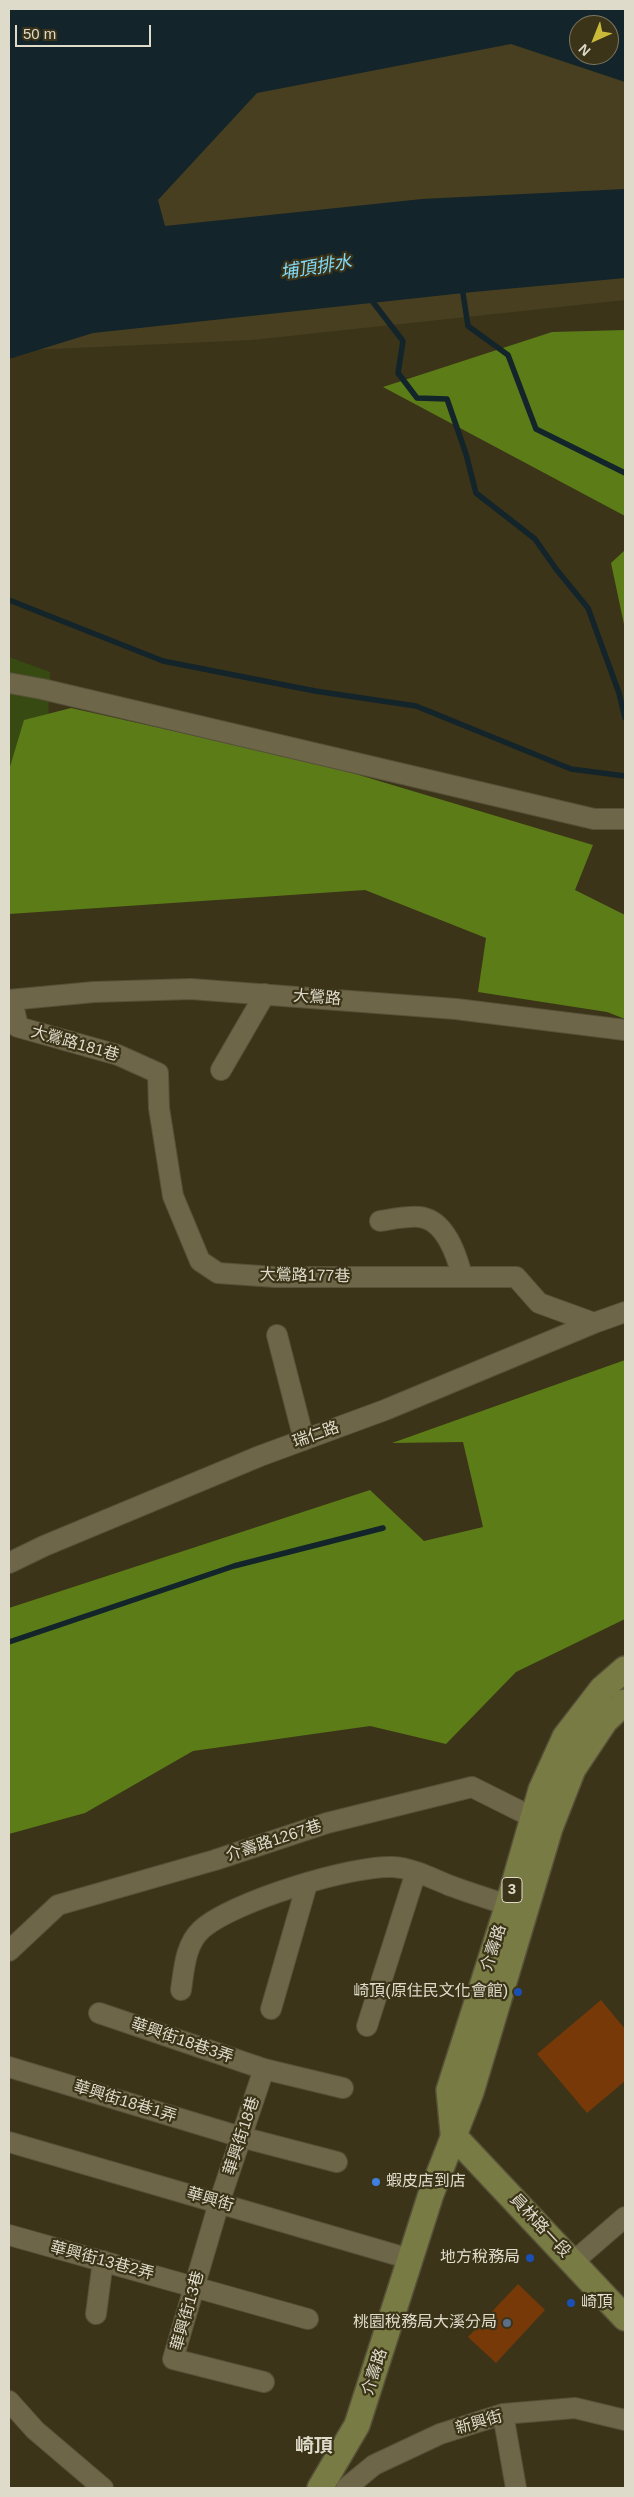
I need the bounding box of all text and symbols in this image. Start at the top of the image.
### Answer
scale bar [18,15,154,47]
north arrow [569,15,619,65]
text: 50 m [23,25,56,42]
text: N [575,41,593,59]
water label: 埔頂排水 [279,252,353,284]
street label: 大鶯路 [292,987,342,1009]
street label: 大鶯路181巷 [29,1022,121,1066]
street label: 大鶯路177巷 [259,1266,351,1286]
street label: 瑞仁路 [290,1418,342,1452]
street label: 介壽路1267巷 [224,1816,324,1866]
road number: 3 [502,1878,522,1902]
street label: 介壽路 [477,1922,511,1974]
place label: 崎頂(原住民文化會館) [353,1982,508,2002]
marker: 崎頂(原住民文化會館) [512,1986,524,1998]
street label: 華興街18巷3弄 [128,2015,236,2067]
street label: 華興街18巷1弄 [71,2077,179,2127]
street label: 華興街18巷 [220,2094,264,2178]
place label: 蝦皮店到店 [386,2172,466,2192]
marker: 蝦皮店到店 [370,2176,382,2188]
street label: 華興街 [184,2184,236,2216]
street label: 員林路一段 [506,2190,574,2262]
street label: 華興街13巷2弄 [48,2238,156,2284]
place label: 地方稅務局 [440,2248,520,2268]
marker: 地方稅務局 [524,2252,536,2264]
street label: 華興街13巷 [167,2269,209,2353]
place label: 崎頂 [581,2293,613,2313]
marker: 崎頂 [565,2297,577,2309]
place label: 桃園稅務局大溪分局 [353,2313,497,2333]
marker: 桃園稅務局大溪分局 [501,2317,513,2329]
street label: 介壽路 [358,2346,392,2398]
street label: 新興街 [453,2407,505,2439]
district label: 崎頂 [295,2436,333,2458]

